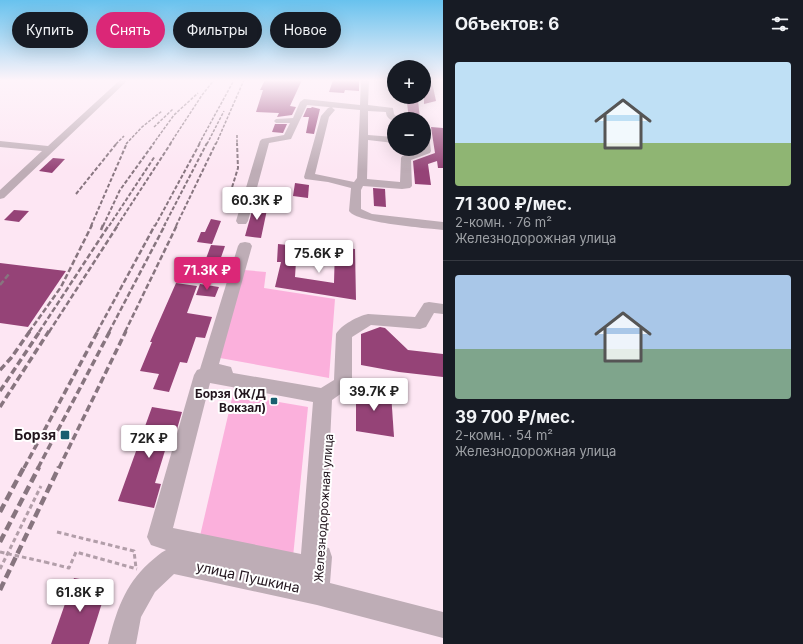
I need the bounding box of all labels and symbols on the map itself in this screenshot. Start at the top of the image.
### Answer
pin: 60.3K ₽ [220,187,294,221]
pin: 75.6K ₽ [282,240,356,274]
pin: 71.3K ₽ [170,257,244,291]
pin: 39.7K ₽ [337,378,411,412]
place label: Борзя (Ж/Д Вокзал) [195,386,266,415]
marker: Борзя (Ж/Д Вокзал) [269,396,279,406]
pin: 72K ₽ [121,425,177,459]
place label: Борзя [14,426,56,443]
marker: Борзя [59,429,71,441]
street label: Железнодорожная улица [311,433,336,583]
street label: улица Пушкина [195,557,302,596]
pin: 61.8K ₽ [43,579,117,613]

